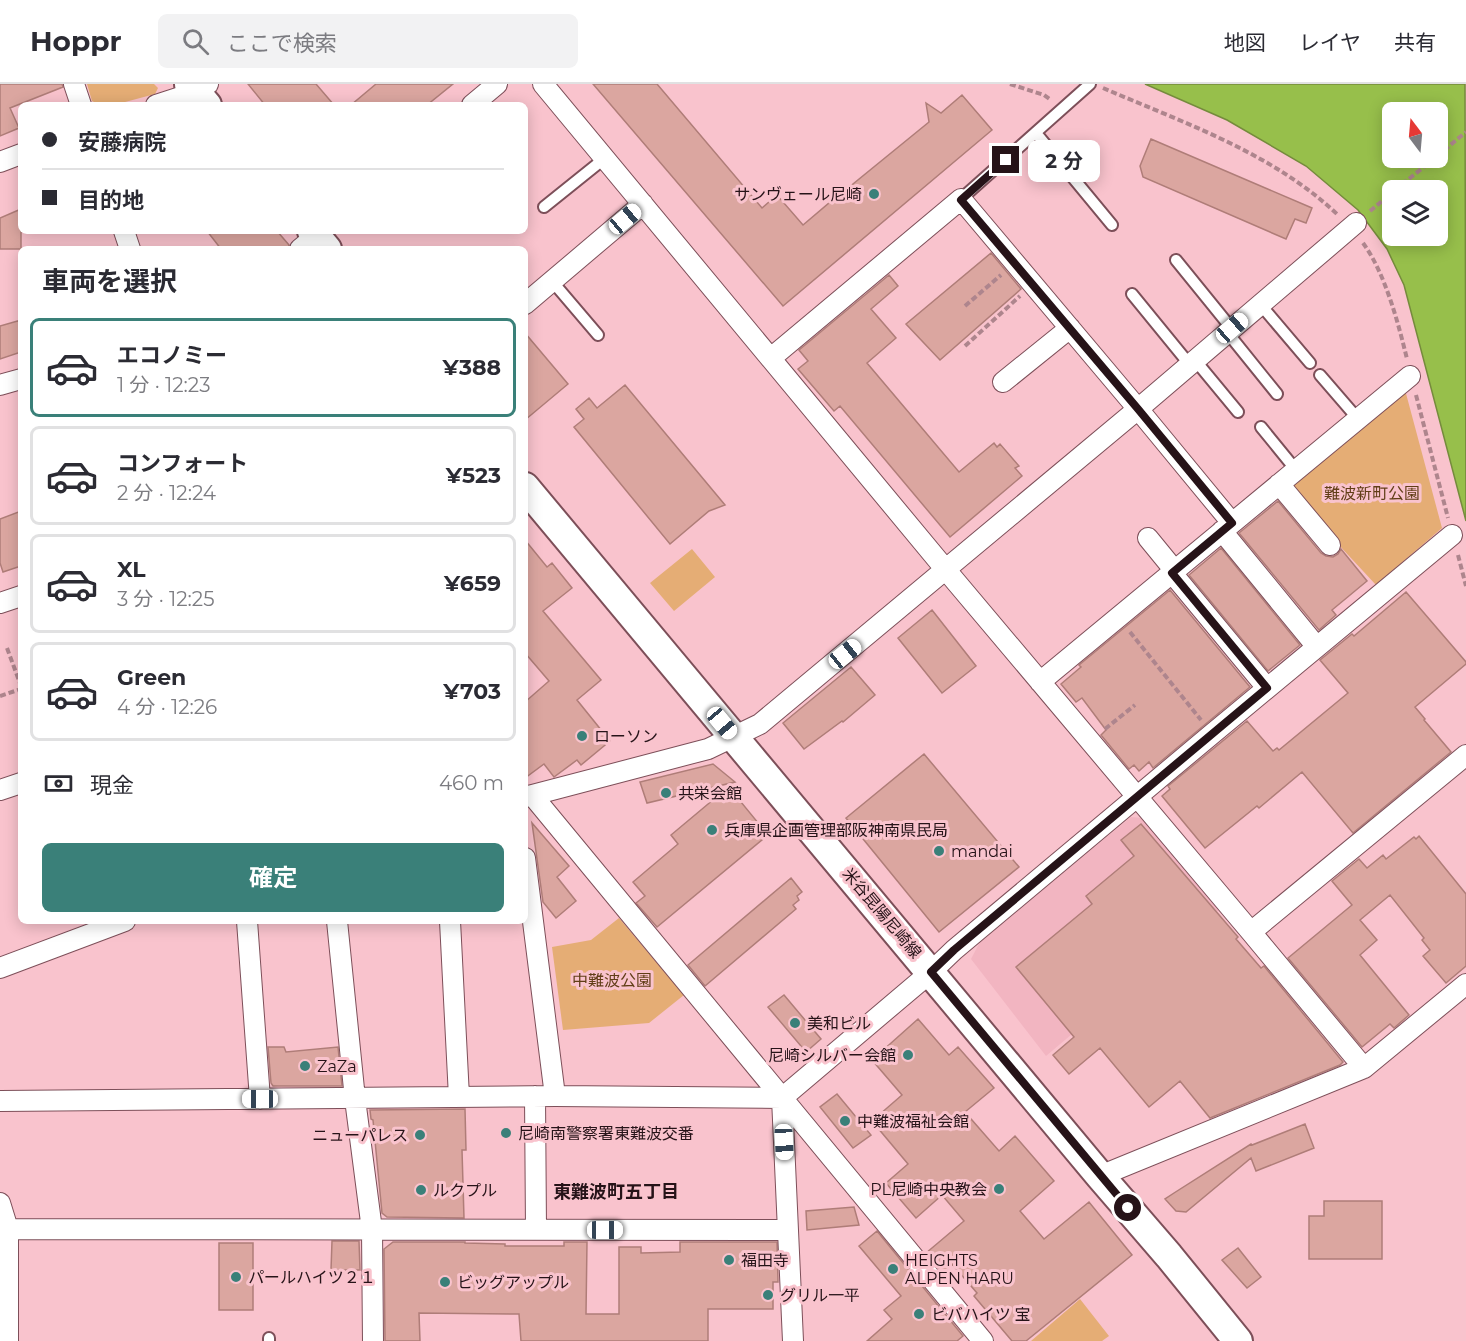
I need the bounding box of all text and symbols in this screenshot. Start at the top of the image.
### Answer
search box [158,14,578,68]
text: Hoppr [30,24,122,58]
icon: search [179,25,212,58]
text: ここで検索 [227,30,337,57]
text: 地図 [1224,30,1266,55]
text: レイヤ [1299,30,1361,55]
text: 共有 [1394,30,1436,55]
north arrow [1382,102,1448,168]
map controls [1382,102,1448,246]
text: 安藤病院 [78,129,166,156]
callout: 2 分 [1027,139,1099,181]
route end [992,146,1019,173]
text: 2 分 [1045,149,1083,173]
button: layers [1382,180,1448,246]
place label: サンヴェール尼崎 [734,185,862,204]
text: 目的地 [78,187,144,214]
marker: サンヴェール尼崎 [867,187,881,201]
car [605,201,645,237]
text: 車両を選択 [42,265,177,298]
car [1213,309,1251,347]
icon: car [45,341,99,395]
text: エコノミー [117,342,227,369]
text: ¥388 [443,354,501,381]
text: 1 分 · 12:23 [117,373,210,397]
icon: car [45,449,99,503]
text: コンフォート [117,450,248,477]
text: ¥523 [446,462,501,489]
text: 2 分 · 12:24 [117,481,216,505]
park label: 難波新町公園 [1324,484,1420,503]
text: XL [117,556,146,583]
icon: car [45,557,99,611]
text: ¥659 [444,570,501,597]
text: 3 分 · 12:25 [117,587,215,611]
car [825,636,865,672]
text: Green [117,664,186,691]
icon: car [45,665,99,719]
text: ¥703 [443,678,501,705]
text: 4 分 · 12:26 [117,695,217,719]
car [704,703,740,743]
place label: ローソン [594,727,658,746]
marker: ローソン [575,729,589,743]
icon: cash [42,767,75,800]
text: 460 m [439,771,504,795]
text: 現金 [90,772,134,799]
place label: 共栄会館 [678,784,742,803]
marker: 共栄会館 [659,786,673,800]
place label: 兵庫県企画管理部阪神南県民局 [724,821,948,840]
marker: 兵庫県企画管理部阪神南県民局 [705,823,719,837]
place label: mandai [951,842,1013,861]
button: 確定 [42,843,504,912]
marker: mandai [932,844,946,858]
street label: 米谷昆陽尼崎線 [839,864,925,962]
park label: 中難波公園 [572,971,652,990]
place label: 美和ビル [807,1014,871,1033]
marker: 美和ビル [788,1016,802,1030]
place label: 尼崎シルバー会館 [768,1046,896,1065]
marker: 尼崎シルバー会館 [901,1048,915,1062]
place label: ZaZa [317,1057,357,1076]
marker: ZaZa [298,1059,312,1073]
car [242,1090,278,1108]
place label: 中難波福祉会館 [857,1112,969,1131]
marker: 中難波福祉会館 [838,1114,852,1128]
place label: 尼崎南警察署東難波交番 [518,1124,694,1143]
car [774,1124,794,1160]
place label: ニューパレス [312,1126,408,1145]
marker: 尼崎南警察署東難波交番 [499,1126,513,1140]
marker: ニューパレス [413,1128,427,1142]
place label: PL尼崎中央教会 [870,1180,987,1199]
place label: ルクプル [433,1181,497,1200]
district label: 東難波町五丁目 [553,1181,679,1203]
marker: PL尼崎中央教会 [992,1182,1006,1196]
marker: ルクプル [414,1183,428,1197]
route start [1114,1194,1141,1221]
car [587,1221,623,1239]
place label: 福田寺 [741,1251,789,1270]
place label: HEIGHTS ALPEN HARU [905,1251,1014,1288]
marker: 福田寺 [722,1253,736,1267]
marker: HEIGHTS ALPEN HARU [886,1262,900,1276]
place label: パールハイツ２１ [248,1268,376,1287]
marker: パールハイツ２１ [229,1270,243,1284]
place label: ビッグアップル [457,1273,569,1292]
marker: ビッグアップル [438,1275,452,1289]
place label: グリル一平 [780,1286,860,1305]
marker: グリル一平 [761,1288,775,1302]
place label: ビバハイツ 宝 [931,1305,1031,1324]
marker: ビバハイツ 宝 [912,1307,926,1321]

